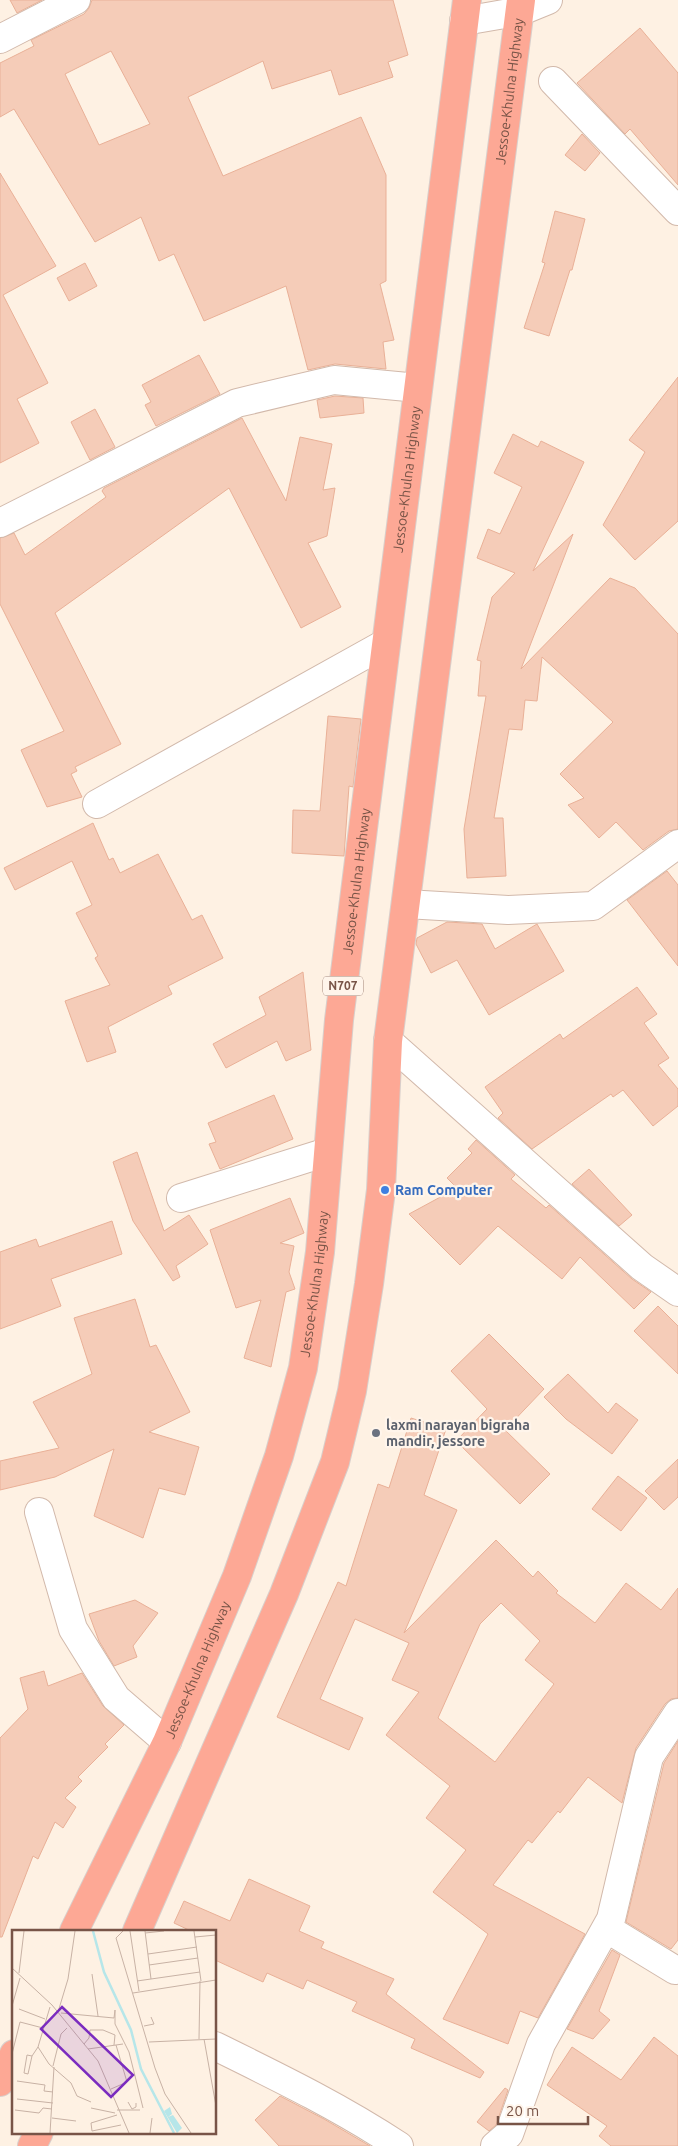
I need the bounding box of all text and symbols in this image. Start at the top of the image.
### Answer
street label: Jessoe-Khulna Highway [492,17,527,165]
street label: Jessoe-Khulna Highway [390,405,424,554]
street label: Jessoe-Khulna Highway [339,807,374,955]
road number: N707 [323,976,363,996]
place label: Ram Computer [395,1182,493,1198]
marker: Ram Computer [379,1184,391,1196]
street label: Jessoe-Khulna Highway [297,1210,331,1358]
place label: laxmi narayan bigraha mandir, jessore [386,1417,530,1449]
marker: laxmi narayan bigraha mandir, jessore [370,1427,382,1439]
street label: Jessoe-Khulna Highway [161,1599,234,1741]
inset map [12,1930,216,2134]
scale bar [498,2094,588,2126]
text: 20 m [506,2102,539,2119]

